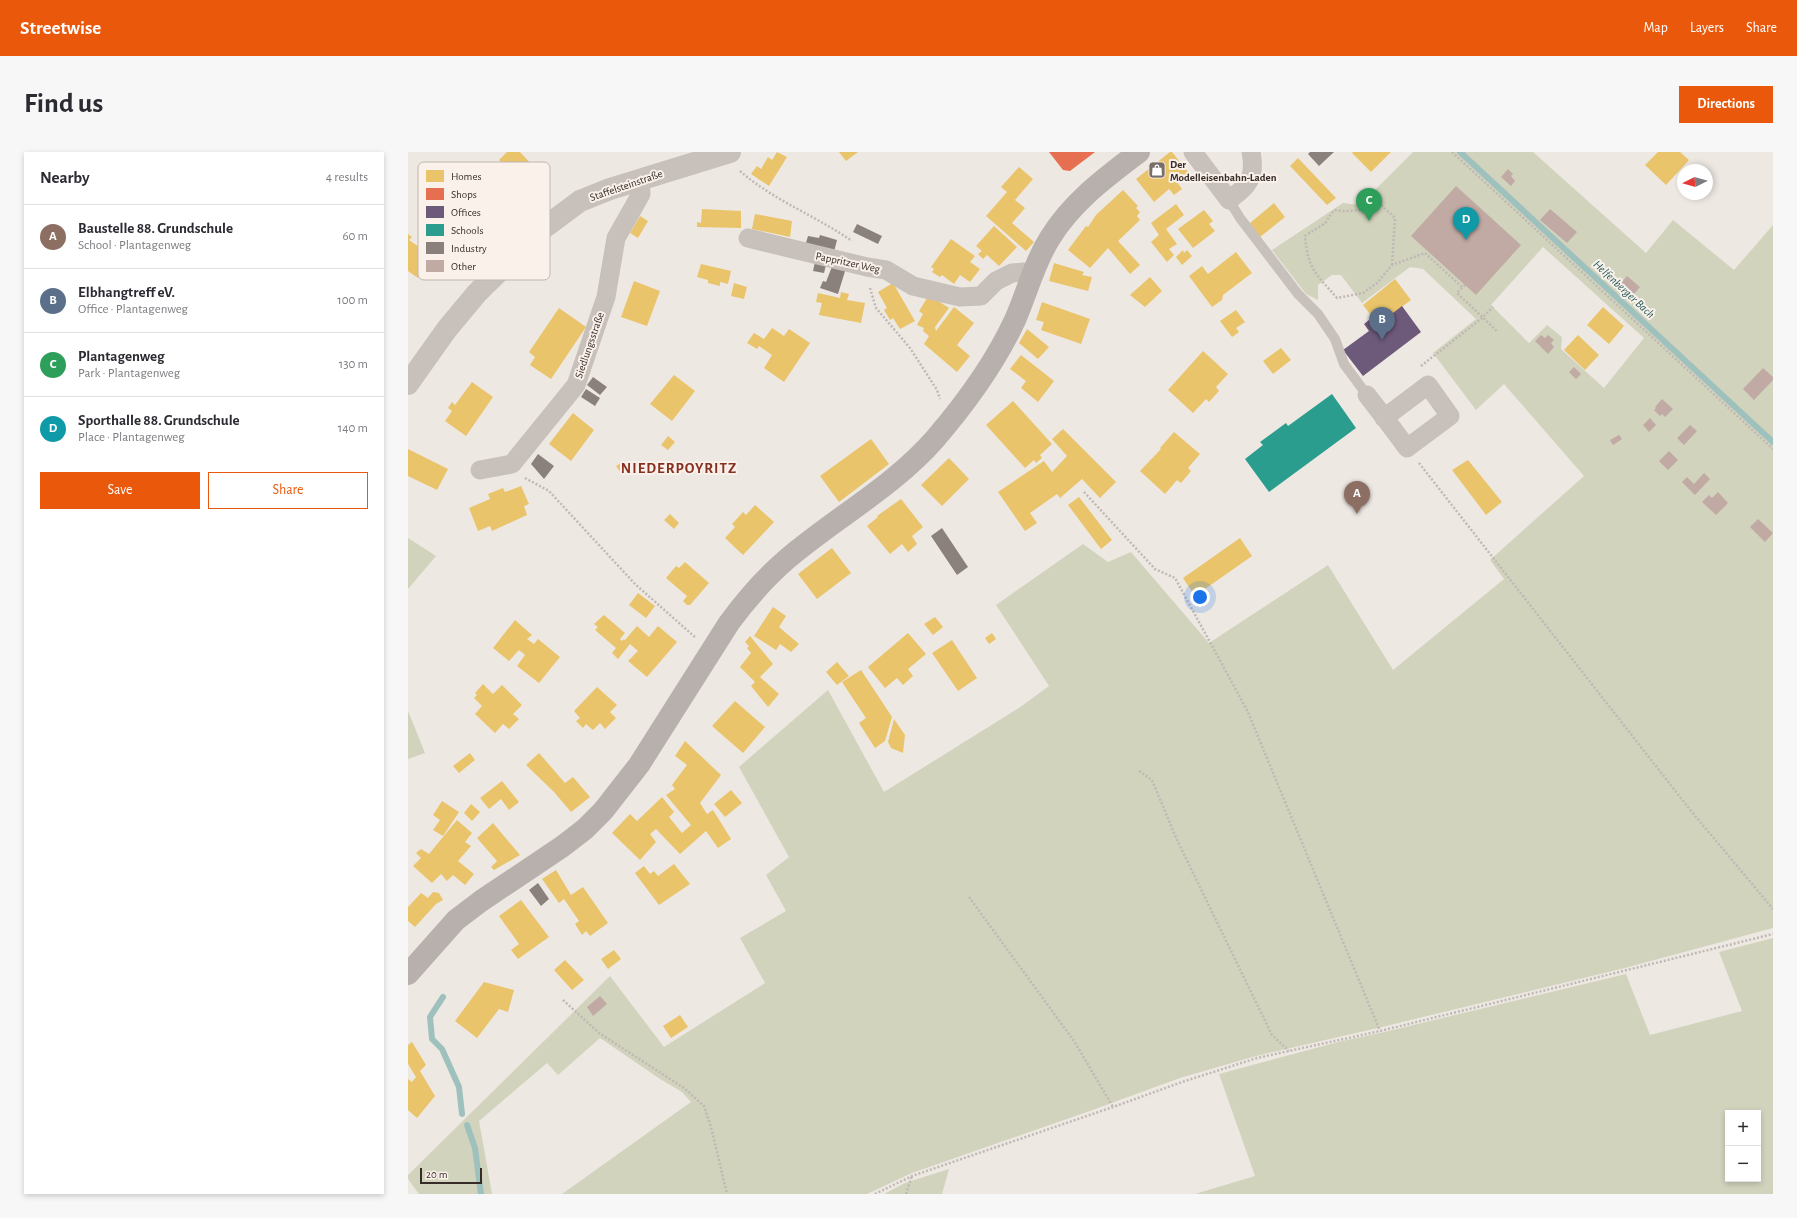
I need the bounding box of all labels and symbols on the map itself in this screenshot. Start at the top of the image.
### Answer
place label: Der Modelleisenbahn-Laden [1170,159,1277,183]
shop icon: Der Modelleisenbahn-Laden [1147,160,1167,180]
legend [418,162,550,280]
north arrow [1677,164,1713,200]
street label: Staffelsteinstraße [588,168,664,203]
text: Homes [451,171,482,182]
pin: C [1356,188,1382,221]
text: Shops [451,189,477,200]
text: Offices [451,207,481,218]
pin: D [1453,207,1479,240]
text: Schools [451,225,484,236]
text: Industry [451,243,487,254]
street label: Pappritzer Weg [815,250,882,275]
water label: Helfenberger Bach [1591,258,1657,320]
text: Other [451,261,476,272]
pin: B [1369,307,1395,340]
street label: Siedlungsstraße [573,311,606,380]
district label: NIEDERPOYRITZ [621,461,737,476]
pin: A [1344,481,1370,514]
your location [1190,587,1210,607]
scale bar [420,1166,482,1185]

